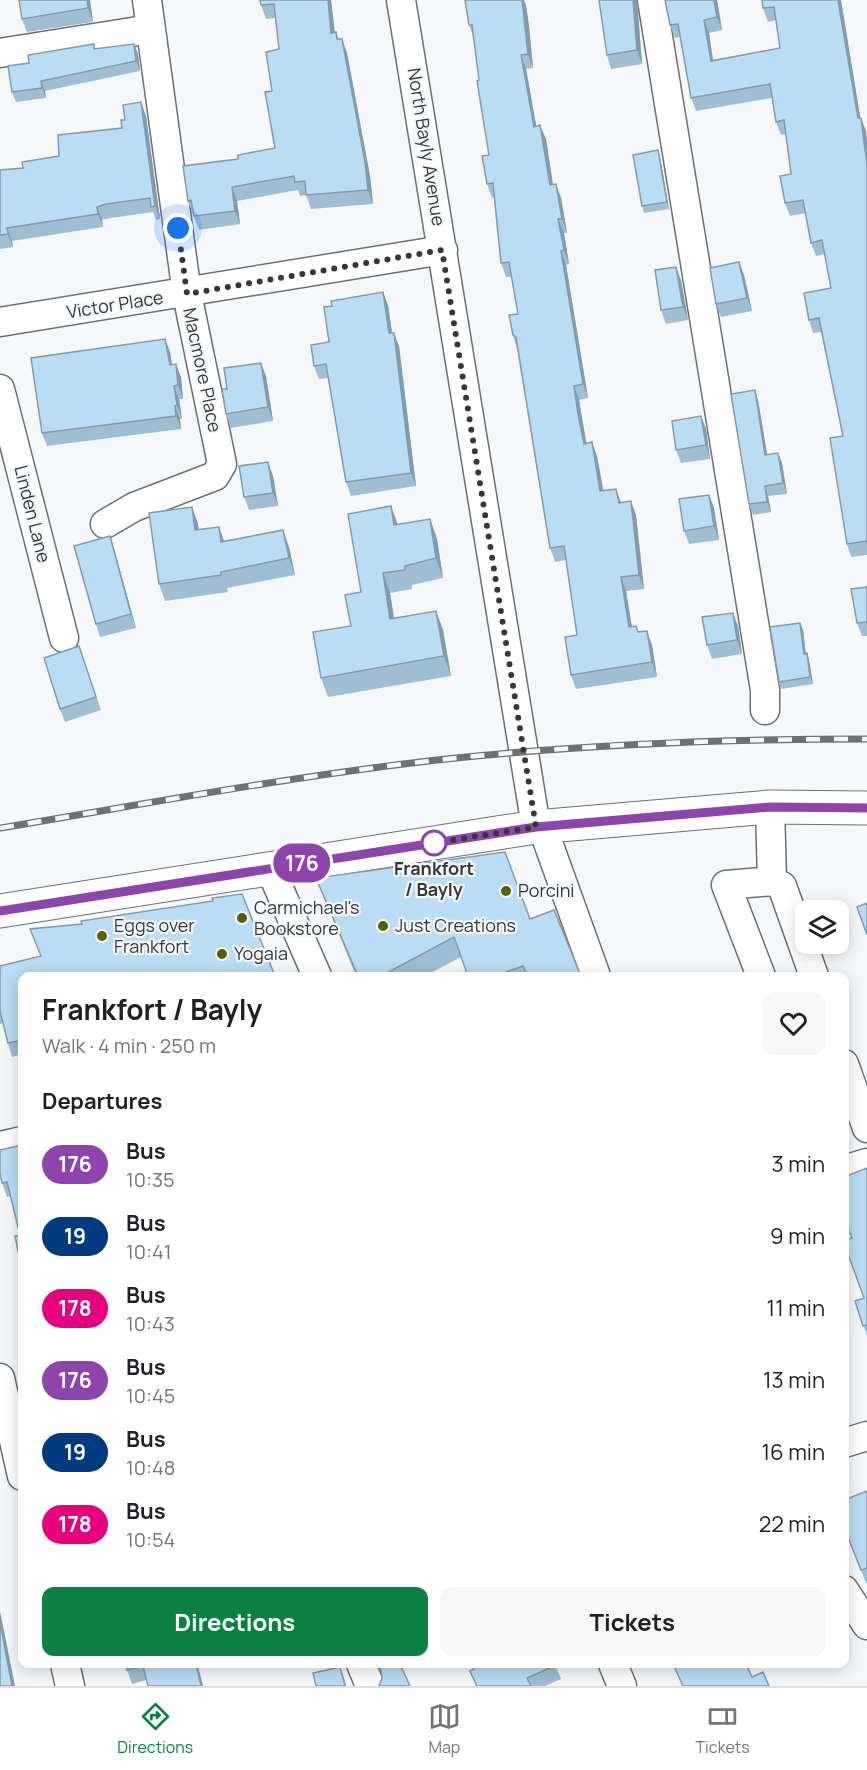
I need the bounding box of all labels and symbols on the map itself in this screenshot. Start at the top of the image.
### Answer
street label: North Bayly Avenue [403,66,451,228]
your location [163,213,193,243]
street label: Victor Place [65,285,165,323]
street label: Macmore Place [178,305,228,434]
street label: Linden Lane [9,463,57,565]
marker: Frankfort / Bayly [421,830,447,856]
line badge: 176 [268,844,336,882]
place label: Frankfort / Bayly [394,856,474,901]
place label: Porcini [518,878,575,902]
marker: Porcini [499,884,513,898]
place label: Carmichael's Bookstore [254,895,360,940]
marker: Carmichael's Bookstore [235,911,249,925]
place label: Eggs over Frankfort [114,913,195,958]
place label: Just Creations [395,913,516,937]
marker: Just Creations [376,919,390,933]
marker: Eggs over Frankfort [95,929,109,943]
place label: Yogaia [234,941,288,965]
marker: Yogaia [215,947,229,961]

